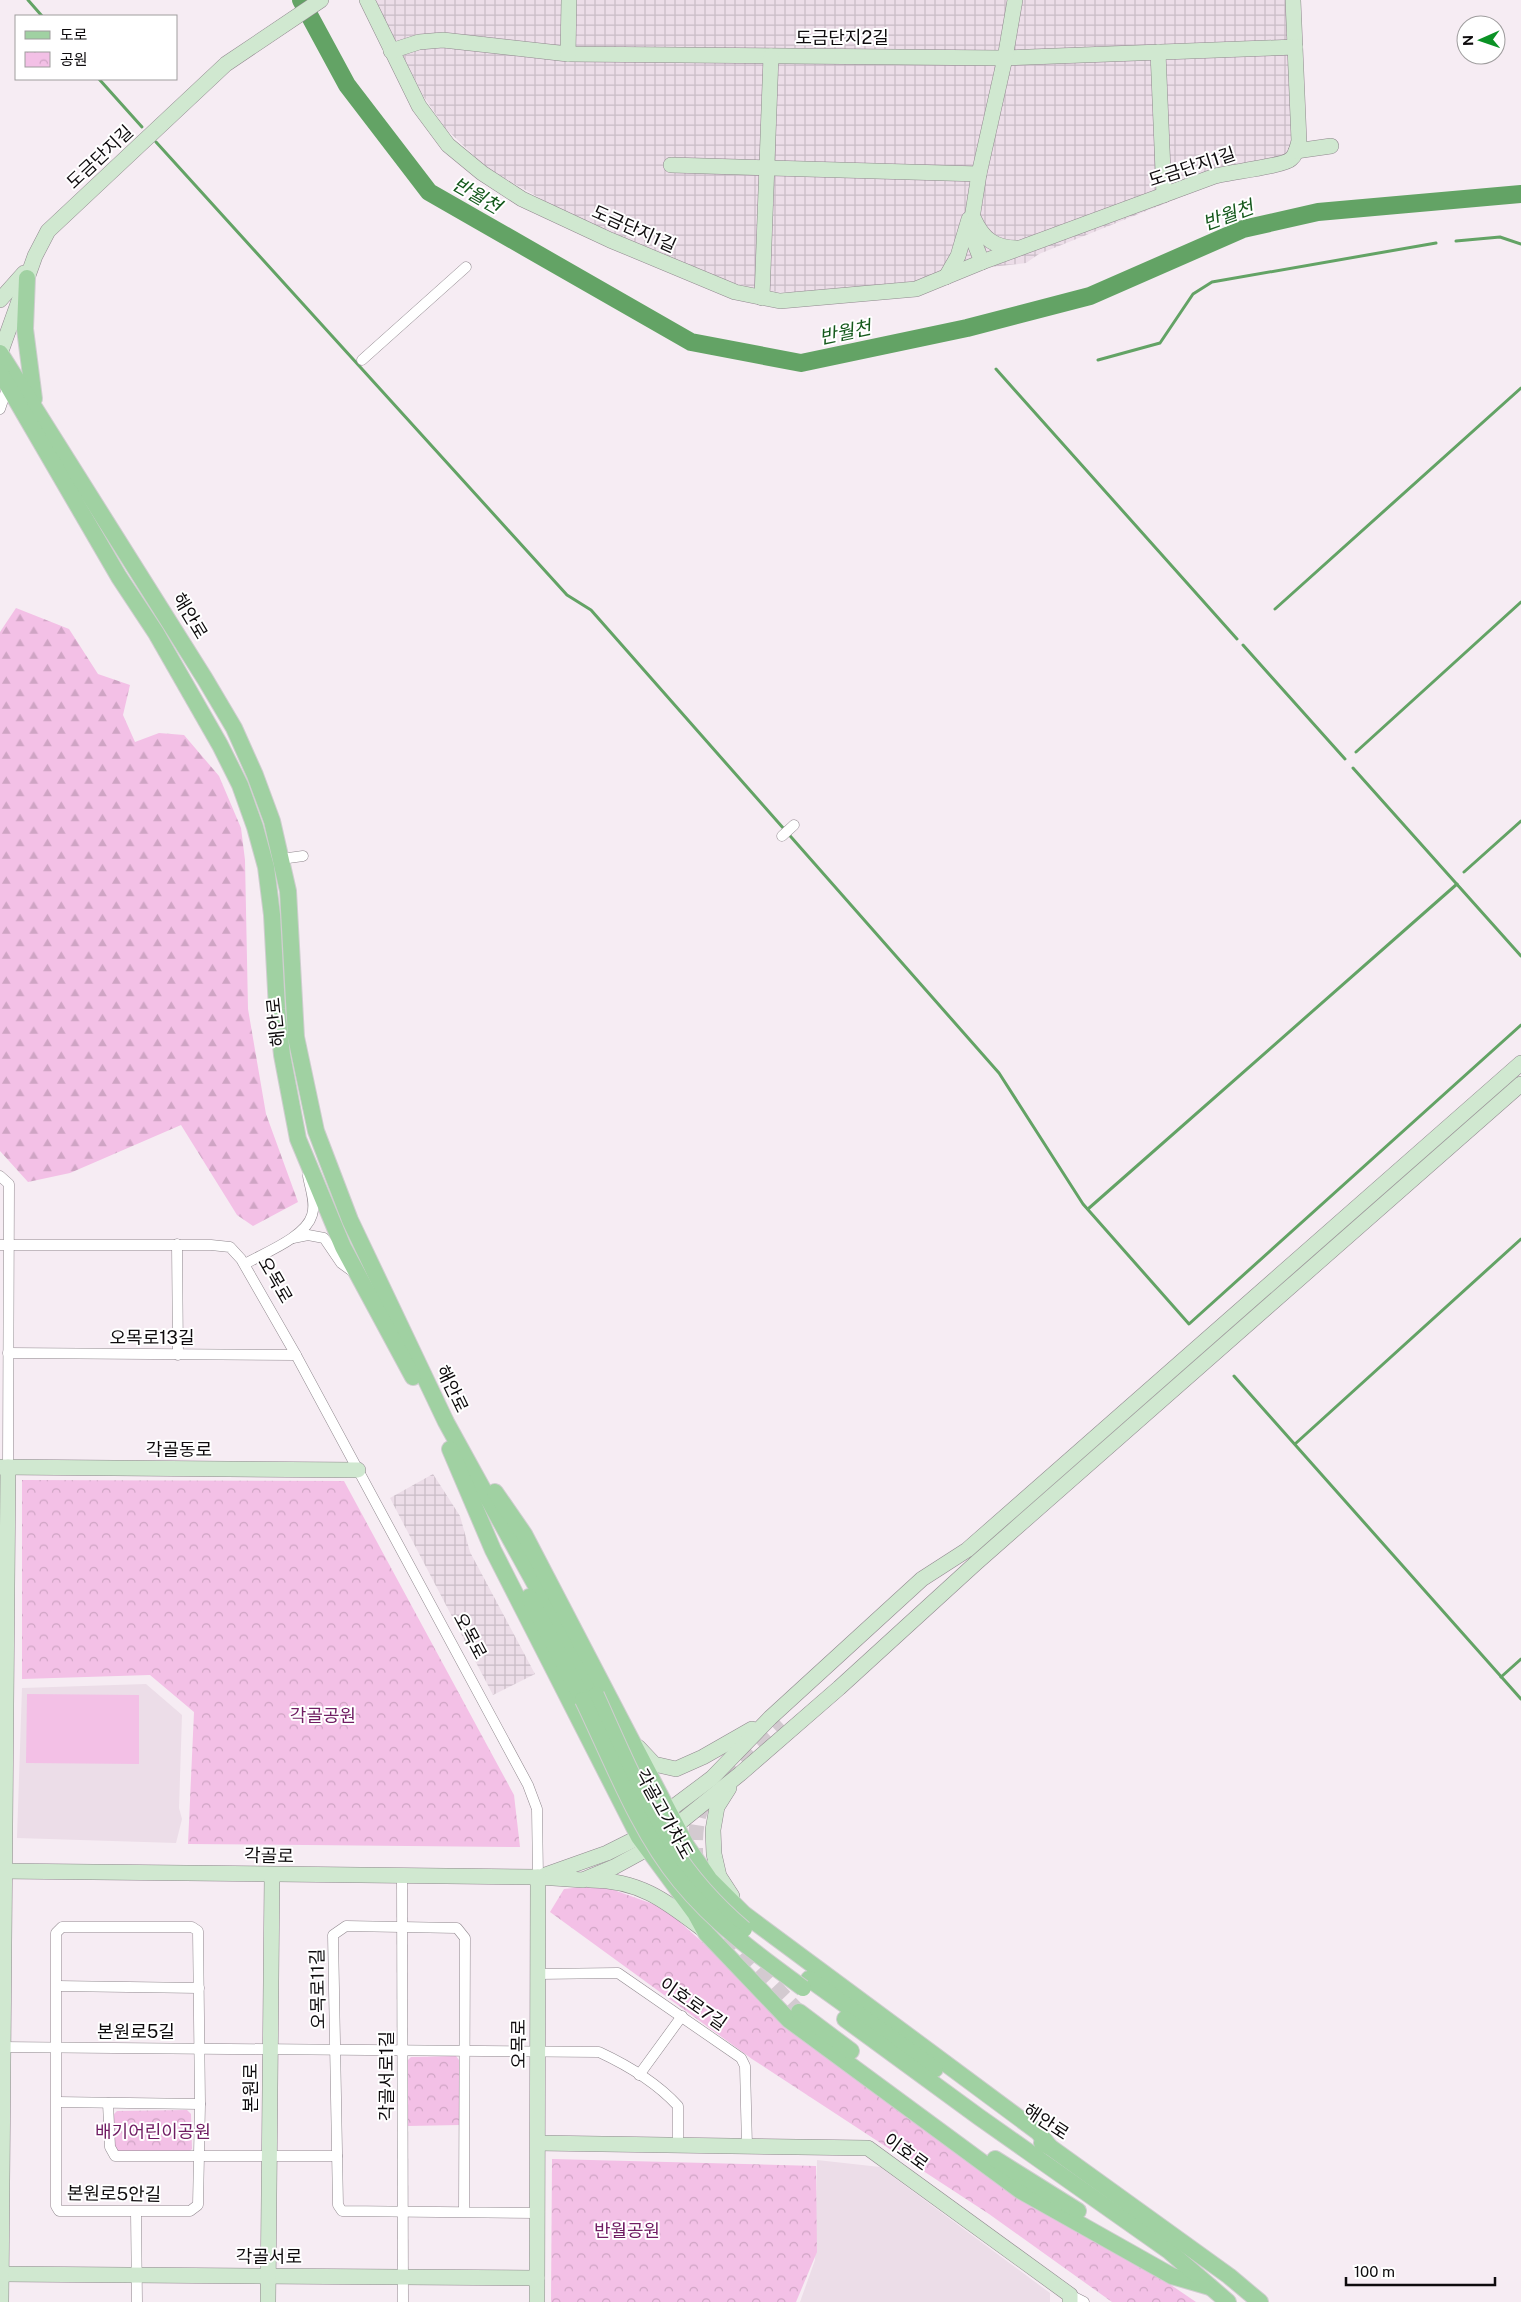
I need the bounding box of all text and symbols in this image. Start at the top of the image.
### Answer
legend [15,15,178,80]
north arrow [1456,15,1506,65]
text: 도로 [60,26,88,43]
street label: 도금단지2길 [795,27,889,48]
text: N [1460,35,1476,46]
text: 공원 [60,51,88,68]
street label: 도금단지길 [62,121,137,193]
street label: 도금단지1길 [1146,143,1238,190]
water label: 반월천 [449,172,507,218]
water label: 반월천 [1200,195,1258,234]
street label: 도금단지1길 [589,201,680,256]
water label: 반월천 [817,315,874,348]
street label: 해안로 [169,589,212,642]
street label: 해안로 [262,996,289,1048]
street label: 오목로 [254,1253,297,1307]
street label: 오목로13길 [110,1327,194,1348]
street label: 해안로 [432,1362,473,1416]
street label: 각골동로 [146,1439,212,1460]
street label: 오목로 [450,1609,491,1663]
park label: 각골공원 [290,1705,356,1726]
street label: 각골고가차도 [631,1765,698,1862]
street label: 각골로 [244,1845,294,1866]
street label: 오목로11길 [306,1948,329,2030]
street label: 이호로7길 [656,1973,731,2034]
street label: 오목로 [508,2019,529,2069]
street label: 본원로5길 [97,2021,175,2042]
street label: 각골서로1길 [376,2031,397,2121]
street label: 본원로 [240,2063,261,2113]
street label: 해안로 [1020,2099,1073,2144]
park label: 배기어린이공원 [95,2121,211,2142]
street label: 이호로 [880,2128,933,2175]
street label: 본원로5안길 [67,2182,161,2205]
park label: 반월공원 [594,2220,660,2241]
street label: 각골서로 [236,2246,302,2267]
scale bar [1346,2254,1495,2286]
text: 100 m [1354,2263,1395,2280]

